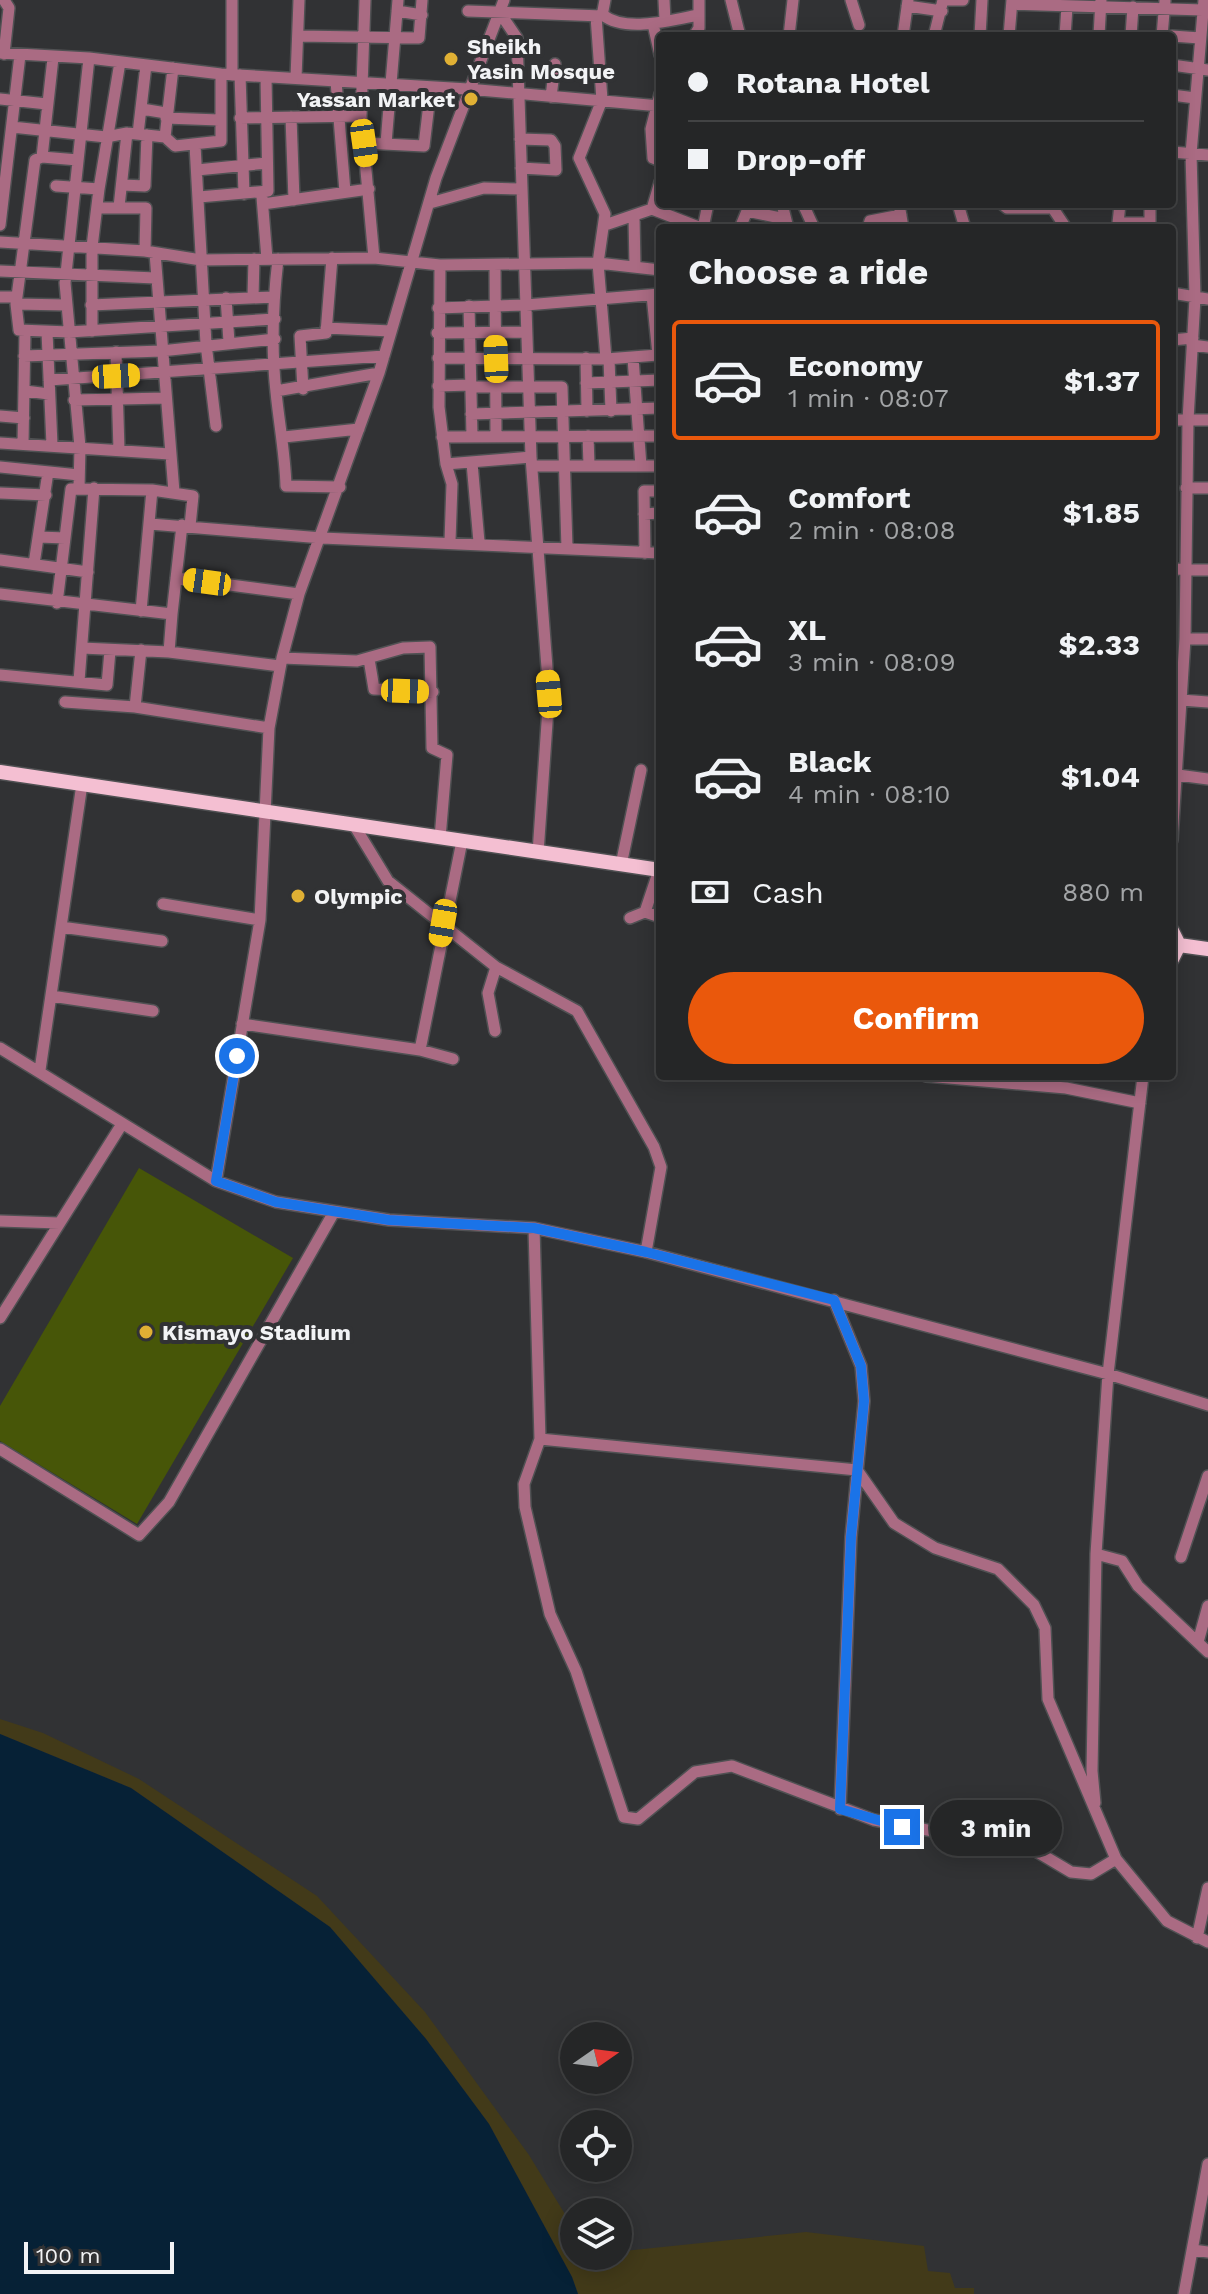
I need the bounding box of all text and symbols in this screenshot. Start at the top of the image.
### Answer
place label: Sheikh Yasin Mosque [467,34,615,84]
marker: Sheikh Yasin Mosque [442,50,460,68]
text: Rotana Hotel [736,65,930,100]
place label: Yassan Market [296,87,455,112]
marker: Yassan Market [462,90,480,108]
car [349,118,379,168]
text: Drop-off [736,142,865,177]
text: Choose a ride [688,251,928,293]
car [483,335,509,383]
icon: car [692,344,764,416]
text: Economy [788,348,923,383]
car [91,363,141,389]
text: $1.37 [1064,363,1140,398]
text: 1 min · 08:07 [788,383,949,413]
icon: car [692,476,764,548]
text: Comfort [788,480,910,515]
text: $1.85 [1063,495,1140,530]
text: 2 min · 08:08 [788,515,956,545]
car [182,567,232,597]
icon: car [692,608,764,680]
text: XL [788,612,826,647]
text: $2.33 [1059,627,1140,662]
text: 3 min · 08:09 [788,647,956,677]
car [535,669,563,719]
car [381,678,429,704]
icon: car [692,740,764,812]
text: Black [788,744,872,779]
text: $1.04 [1061,759,1140,794]
text: 4 min · 08:10 [788,779,950,809]
icon: cash [688,870,732,914]
text: Cash [752,875,824,910]
text: 880 m [1062,877,1144,907]
place label: Olympic [314,884,403,909]
marker: Olympic [289,887,307,905]
car [427,897,459,949]
button: Confirm [688,972,1144,1064]
route start [219,1038,255,1074]
place label: Kismayo Stadium [162,1320,351,1345]
marker: Kismayo Stadium [137,1323,155,1341]
callout: 3 min [930,1799,1062,1855]
route end [884,1809,920,1845]
text: 3 min [960,1813,1032,1843]
north arrow [560,2022,632,2094]
map controls [560,2022,632,2270]
button: locate [560,2110,632,2182]
button: layers [560,2198,632,2270]
scale bar [24,2238,174,2274]
text: 100 m [36,2243,100,2268]

